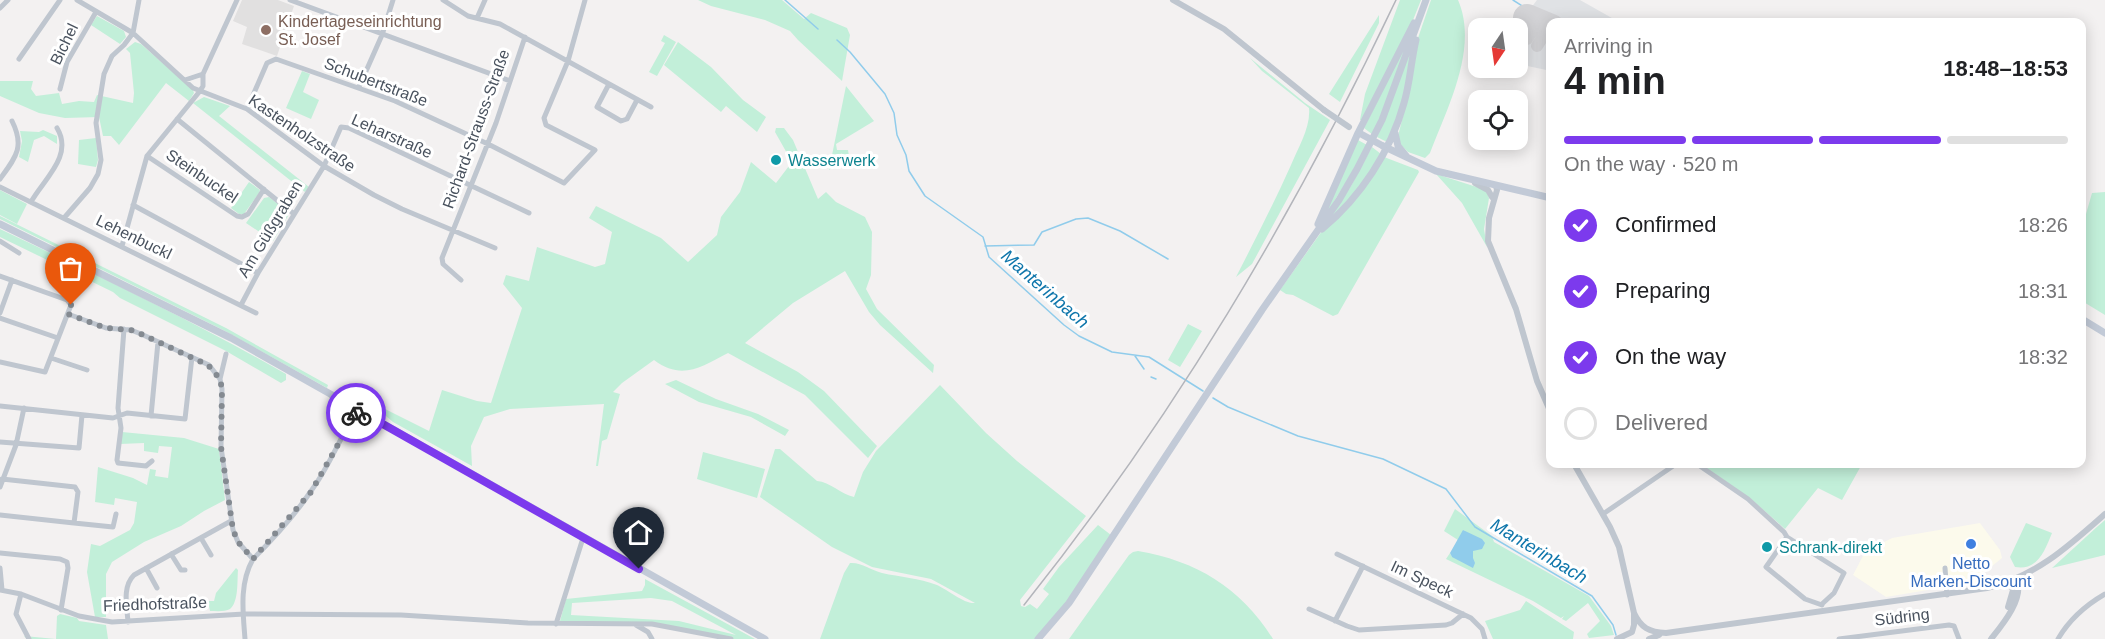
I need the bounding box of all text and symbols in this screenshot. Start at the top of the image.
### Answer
place label: Kindertageseinrichtung St. Josef [278,13,442,48]
north arrow [1468,18,1528,78]
map controls [1468,18,1528,150]
street label: Bichel [47,21,81,67]
marker: Kindertageseinrichtung St. Josef [259,23,273,37]
text: Arriving in [1564,35,1653,57]
street label: Richard-Strauss-Straße [439,47,513,211]
street label: Schubertstraße [322,54,430,110]
text: 18:48–18:53 [1943,56,2068,81]
text: 4 min [1564,59,1666,102]
button: locate [1468,90,1528,150]
street label: Kastenholzstraße [246,91,358,175]
street label: Leharstraße [349,111,435,161]
street label: Steinbuckel [163,146,241,206]
place label: Wasserwerk [788,152,876,169]
marker: Wasserwerk [769,153,783,167]
text: On the way · 520 m [1564,153,1739,175]
street label: Am Güßgraben [235,178,305,280]
icon: check [1564,209,1597,242]
street label: Lehenbuckl [93,211,175,263]
text: Confirmed [1615,212,1716,237]
text: 18:26 [2018,214,2068,236]
pin [45,243,96,305]
water label: Manterinbach [997,246,1093,332]
icon: bag [54,252,87,285]
icon: check [1564,275,1597,308]
text: Preparing [1615,278,1710,303]
text: 18:31 [2018,280,2068,302]
icon: check [1564,341,1597,374]
text: On the way [1615,344,1726,369]
text: 18:32 [2018,346,2068,368]
courier [326,383,386,443]
icon: bike [340,397,373,430]
text: Delivered [1615,410,1708,435]
pin [613,507,664,569]
water label: Manterinbach [1487,514,1591,588]
icon: home [622,516,655,549]
marker: Netto Marken-Discount [1964,537,1978,551]
place label: Schrank-direkt [1779,539,1883,556]
marker: Schrank-direkt [1760,540,1774,554]
place label: Netto Marken-Discount [1911,555,2032,590]
street label: Im Speck [1388,557,1457,601]
street label: Friedhofstraße [103,594,207,614]
street label: Südring [1874,605,1930,629]

